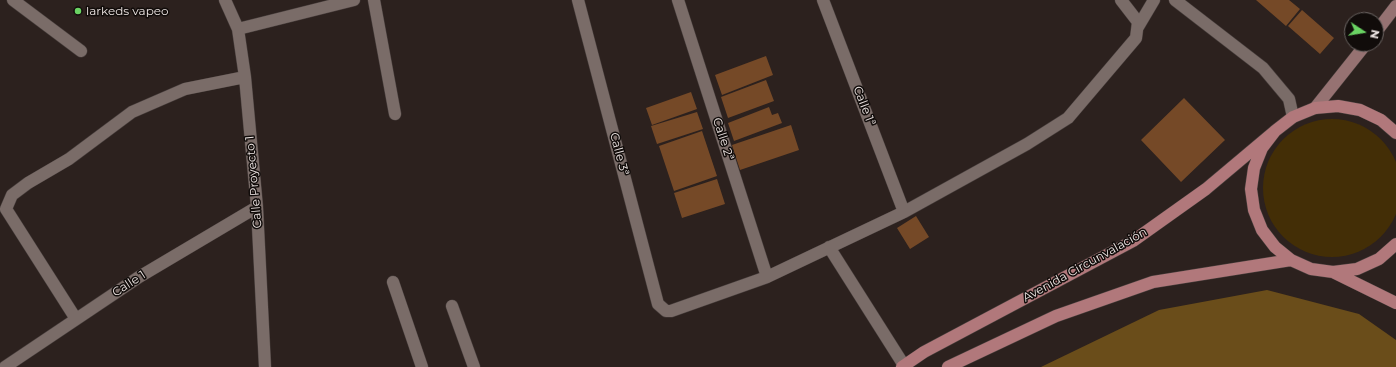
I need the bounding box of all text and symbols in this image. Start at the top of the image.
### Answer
place label: larkeds vapeo [86,4,169,18]
marker: larkeds vapeo [73,6,83,16]
north arrow [1344,12,1384,52]
text: N [1367,28,1383,40]
street label: Calle 1ª [850,84,878,128]
street label: Calle 2ª [709,116,737,162]
street label: Calle 3ª [606,131,632,177]
street label: Calle Proyecto 1 [243,135,265,229]
street label: Avenida Circunvalación [1020,225,1150,305]
street label: Calle 1 [110,268,148,300]

